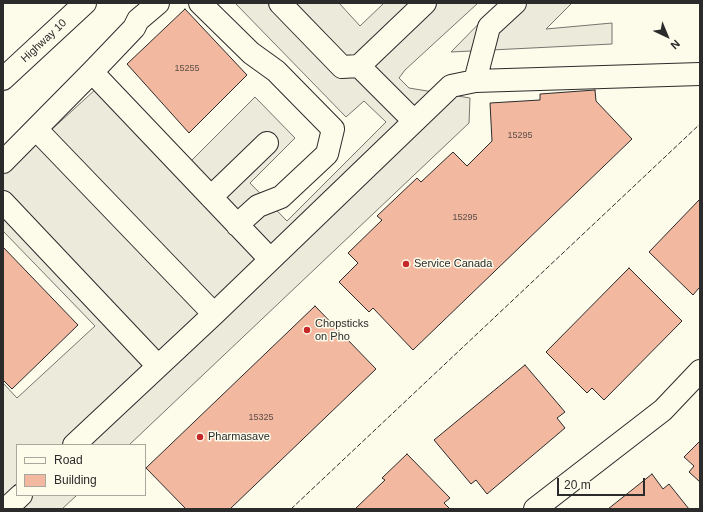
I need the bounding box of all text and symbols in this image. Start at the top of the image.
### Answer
north arrow [647,16,687,56]
street label: Highway 10 [18,17,70,65]
text: N [668,38,682,52]
house number: 15255 [174,64,200,74]
house number: 15295 [507,131,533,141]
house number: 15295 [452,213,478,223]
place label: Service Canada [414,257,492,271]
marker: Service Canada [401,259,411,269]
place label: Chopsticks on Pho [315,317,369,343]
marker: Chopsticks on Pho [302,325,312,335]
house number: 15325 [248,413,274,423]
place label: Pharmasave [208,430,270,444]
marker: Pharmasave [195,432,205,442]
legend [16,444,146,496]
text: Road [54,453,83,467]
scale bar [559,470,647,496]
text: Building [54,473,97,487]
text: 20 m [564,478,591,492]

